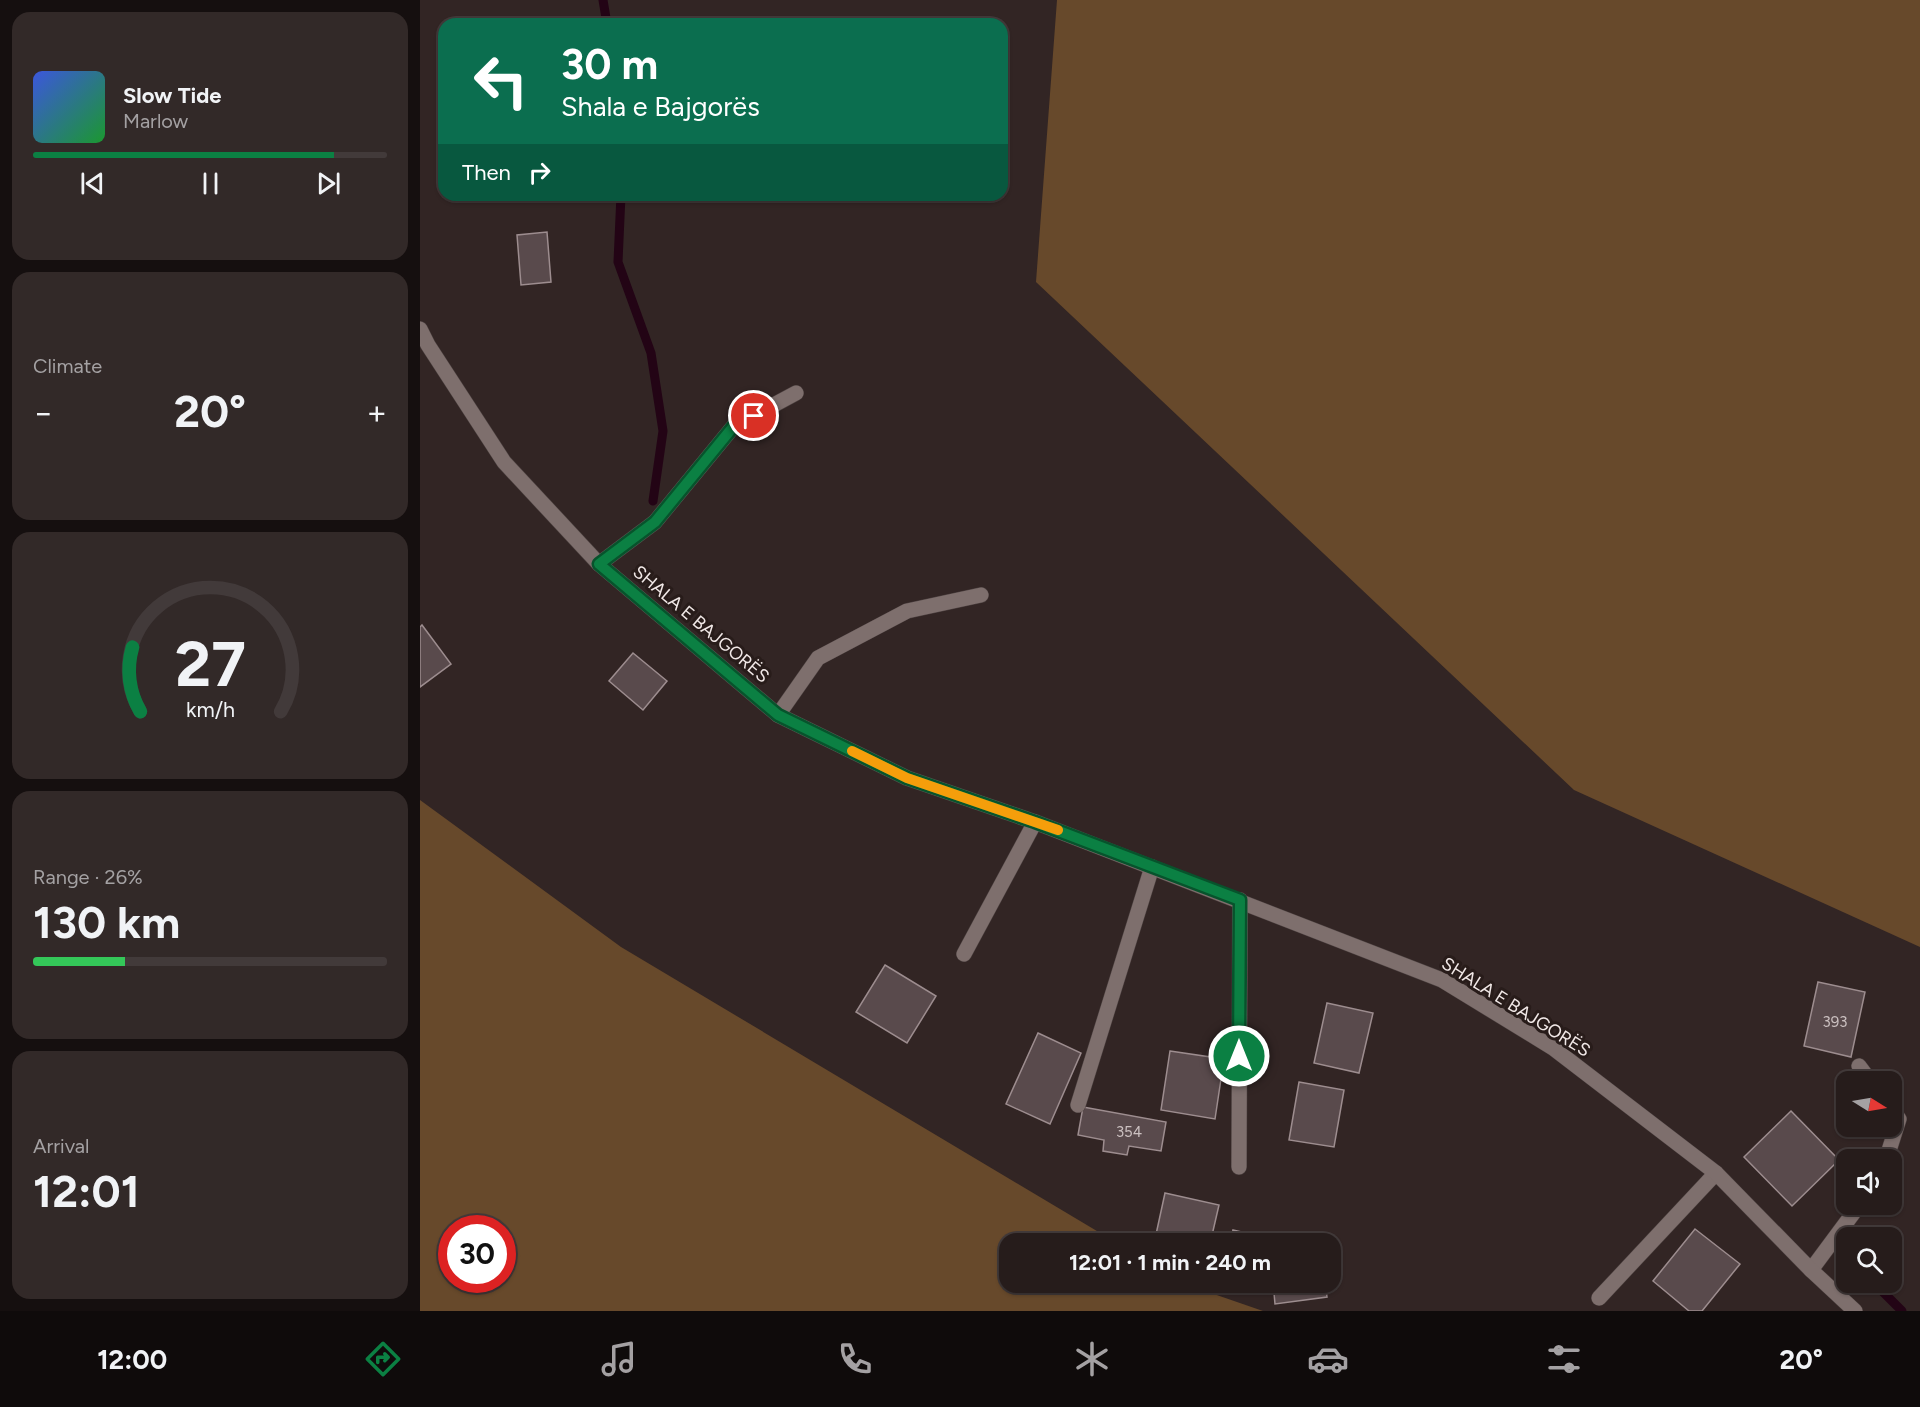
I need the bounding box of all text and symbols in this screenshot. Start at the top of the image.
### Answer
text: 30 m [561,39,658,90]
icon: left [462,42,540,120]
text: Slow Tide [123,82,222,109]
text: Shala e Bajgorës [561,90,760,123]
text: Marlow [123,109,188,133]
icon: right [523,156,556,189]
text: Then [462,159,511,186]
icon: previous [76,167,109,200]
icon: pause [194,167,227,200]
icon: next [312,167,345,200]
text: Climate [33,354,102,378]
text: 20° [174,384,246,438]
pin [728,390,779,441]
text: − [33,393,54,432]
text: + [366,393,387,432]
icon: arrive [737,399,770,432]
street label: SHALA E BAJGORËS [628,561,774,687]
text: 27 [175,628,245,703]
text: km/h [186,698,234,723]
text: Range · 26% [33,865,143,889]
text: 130 km [33,895,180,949]
street label: SHALA E BAJGORËS [1438,952,1594,1062]
house number: 393 [1823,1013,1847,1031]
position arrow [1207,1024,1271,1088]
north arrow [1836,1071,1902,1137]
map controls [1836,1071,1902,1293]
house number: 354 [1116,1123,1142,1141]
text: Arrival [33,1134,89,1158]
button: sound [1836,1149,1902,1215]
text: 12:01 [33,1164,140,1218]
speed limit sign: 30 [438,1215,516,1293]
button: search [1836,1227,1902,1293]
text: 12:01 · 1 min · 240 m [1069,1249,1271,1276]
icon: directions [362,1338,404,1380]
icon: music [598,1338,640,1380]
icon: phone [834,1338,876,1380]
icon: climate [1071,1338,1113,1380]
icon: car [1307,1338,1349,1380]
icon: filters [1543,1338,1585,1380]
text: 12:00 [97,1343,167,1376]
text: 20° [1780,1343,1823,1376]

